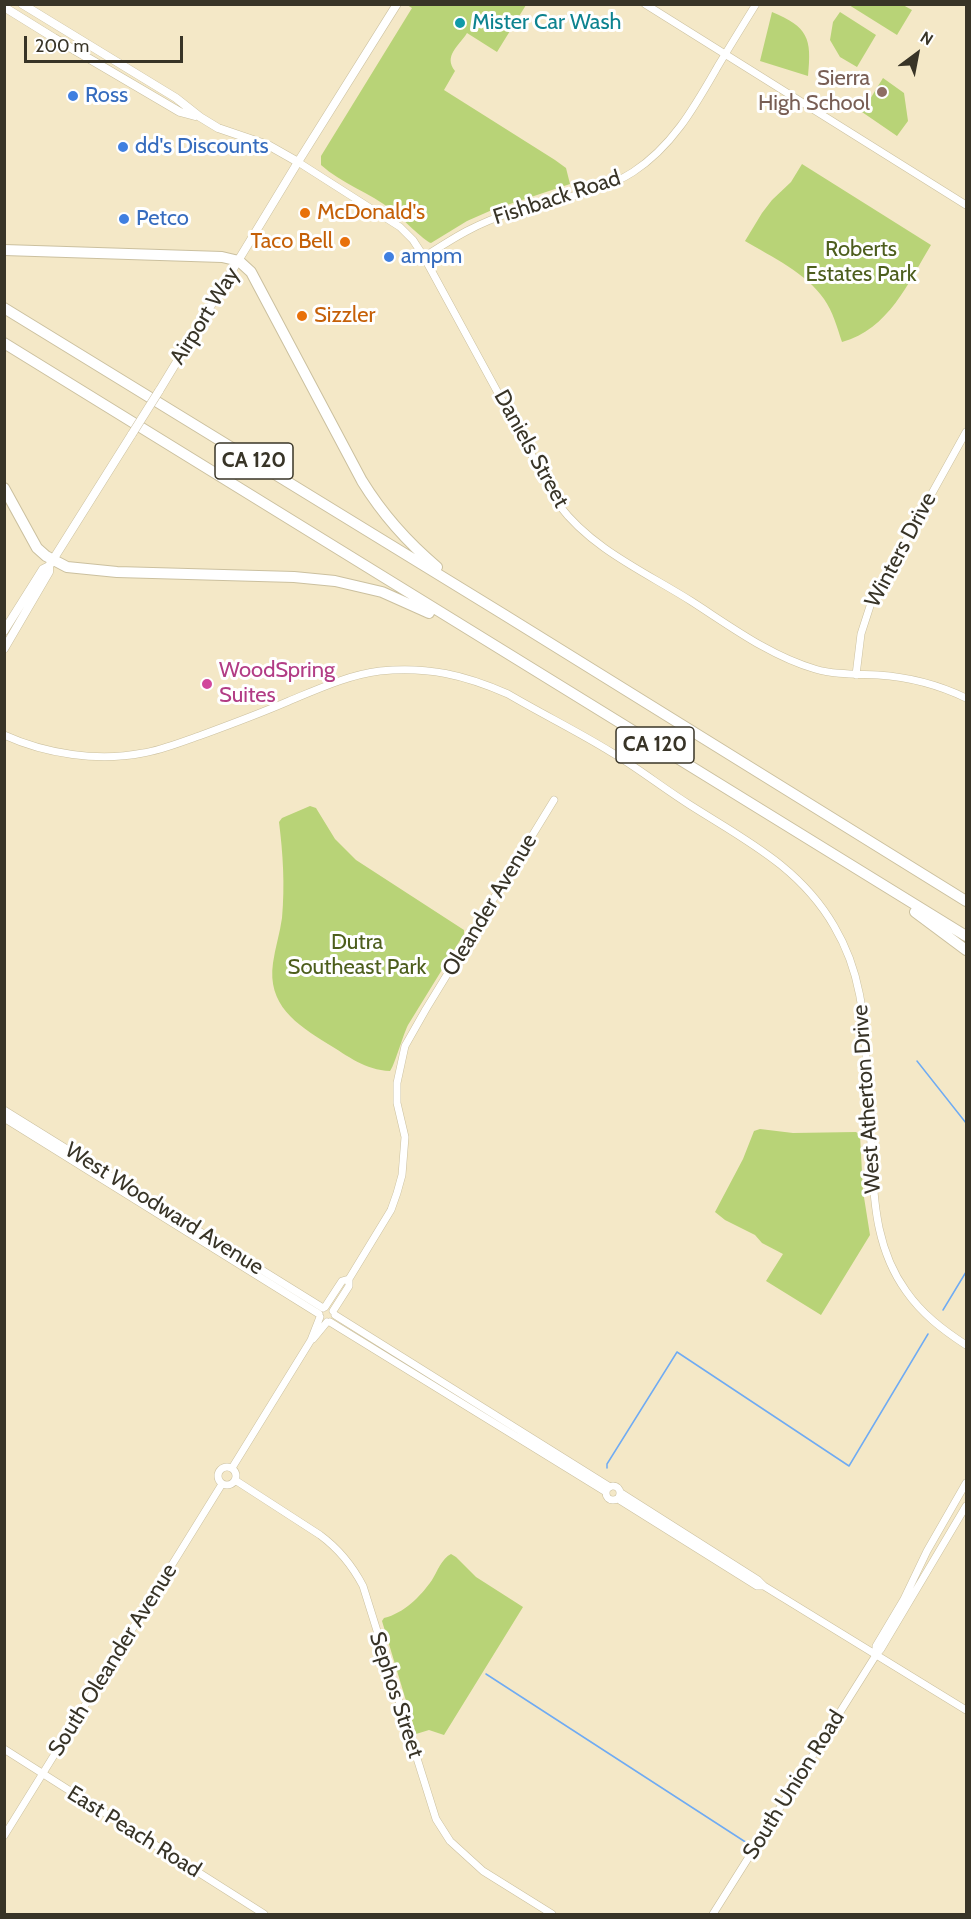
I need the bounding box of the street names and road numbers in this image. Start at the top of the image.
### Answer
street label: Fishback Road [490,165,624,231]
street label: Airport Way [165,262,245,370]
street label: Daniels Street [488,386,574,512]
road number: CA 120 [215,443,293,479]
street label: Winters Drive [860,488,942,612]
road number: CA 120 [616,727,694,763]
street label: Oleander Avenue [437,829,543,981]
street label: West Atherton Drive [847,1004,887,1194]
street label: West Woodward Avenue [60,1137,268,1281]
street label: South Oleander Avenue [43,1559,183,1761]
street label: Sephos Street [363,1629,429,1761]
street label: South Union Road [738,1706,850,1864]
street label: East Peach Road [62,1780,206,1884]

